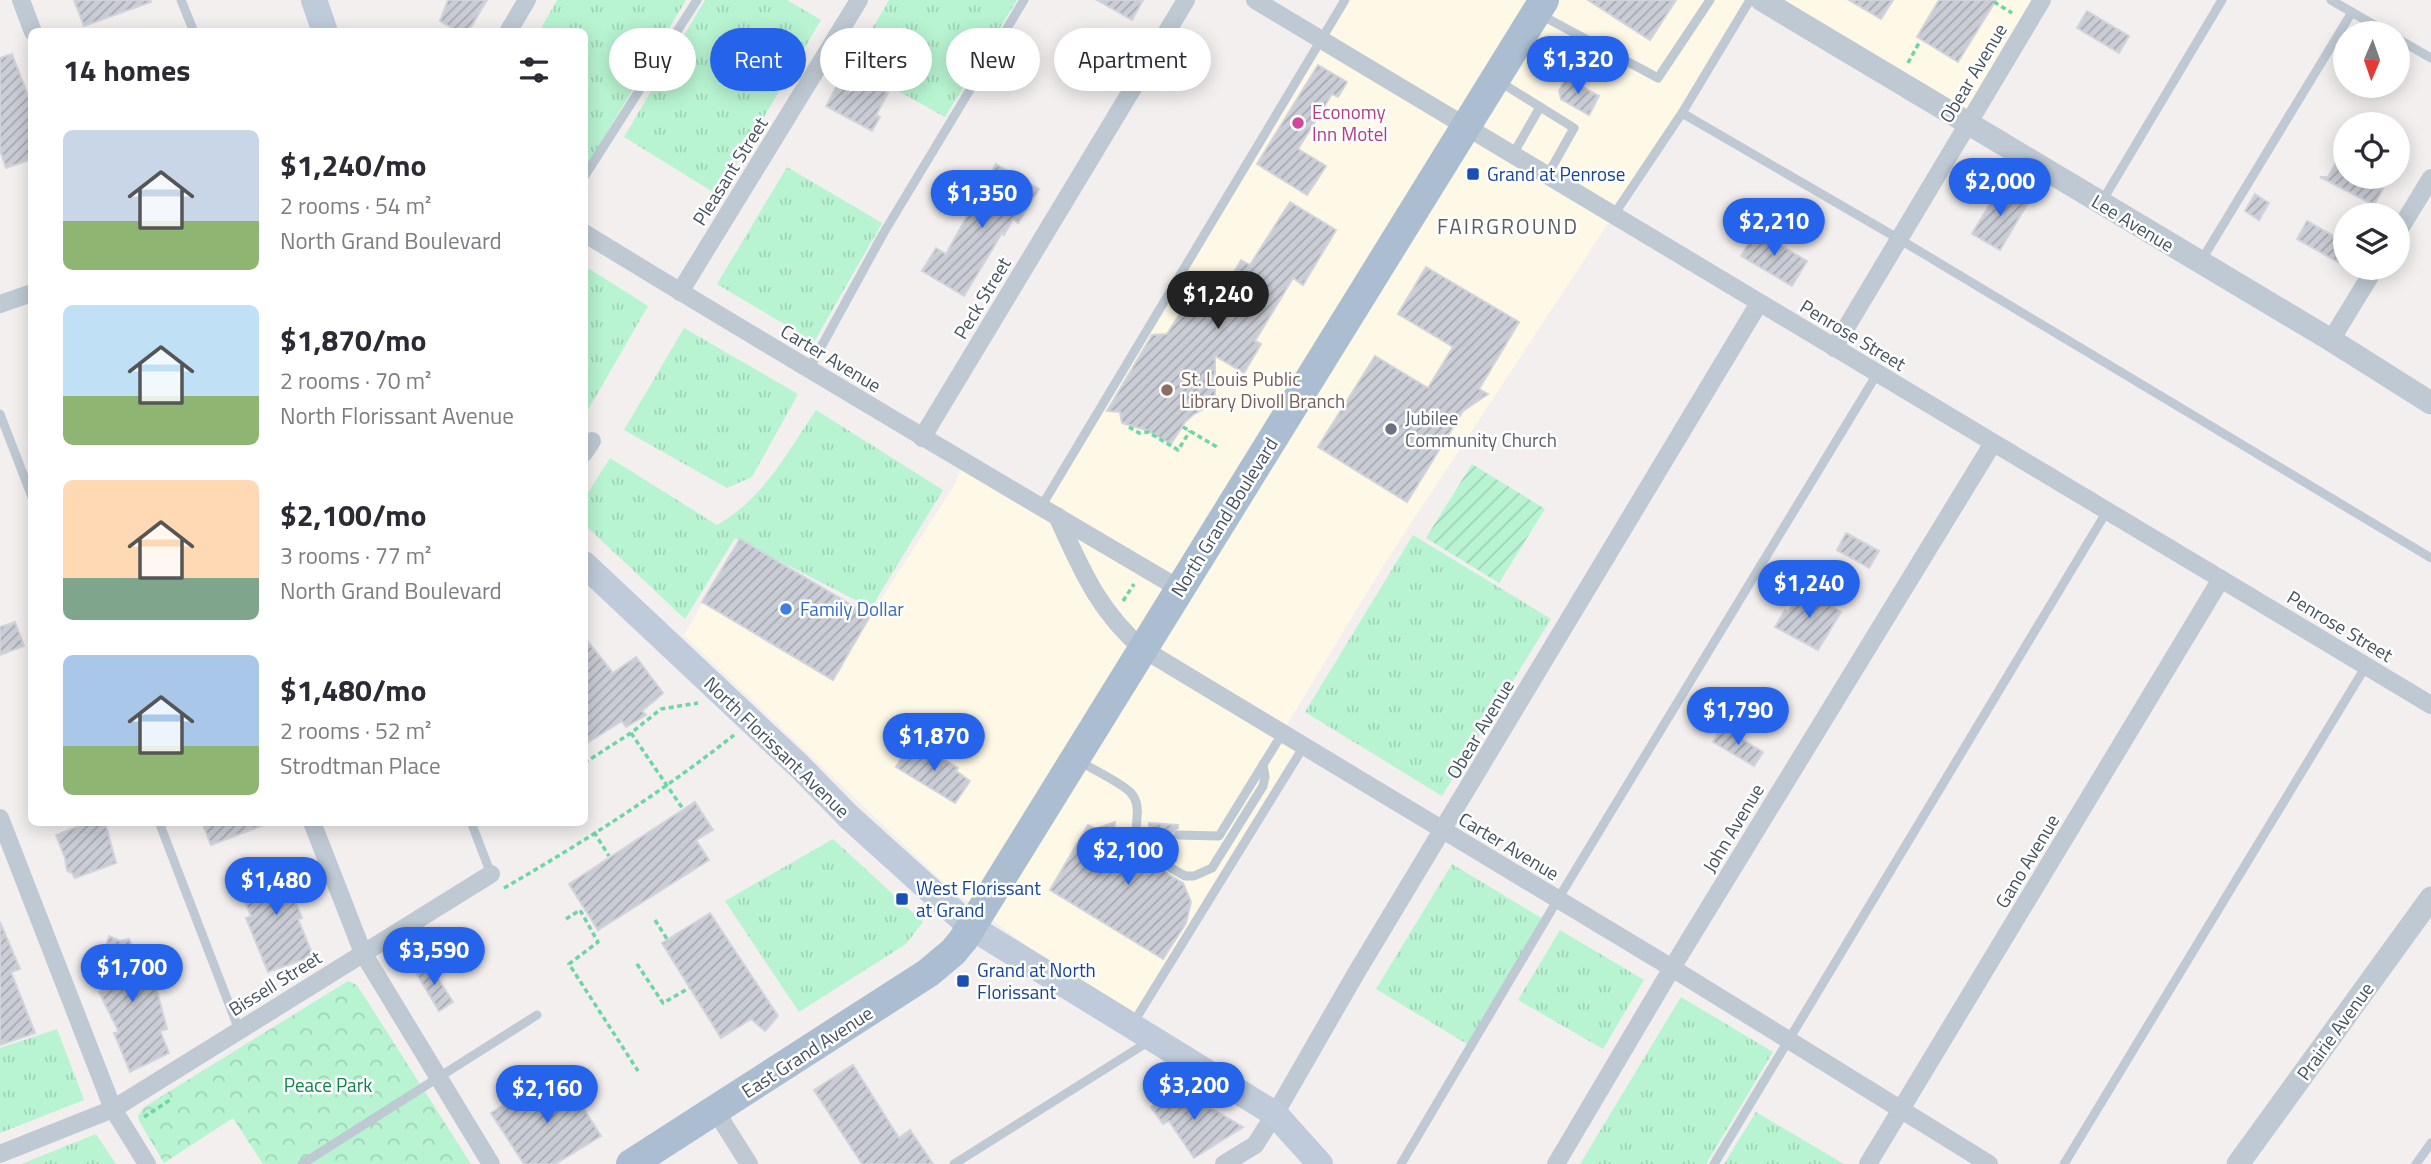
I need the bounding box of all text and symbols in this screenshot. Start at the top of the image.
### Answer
street label: Obear Avenue [1931,17,2014,128]
north arrow [2333,21,2410,98]
map controls [2333,21,2410,280]
chip: Buy [609,28,696,91]
chip: Rent [710,28,806,91]
chip: Filters [820,28,932,91]
chip: New [946,28,1040,91]
chip: Apartment [1054,28,1211,91]
pin: $1,320 [1521,36,1635,96]
text: $1,320 [1543,41,1613,76]
text: 14 homes [63,47,190,93]
icon: filters [515,51,553,89]
place label: Economy Inn Motel [1312,97,1388,148]
street label: Pleasant Street [685,111,775,231]
button: locate [2333,112,2410,189]
marker: Economy Inn Motel [1290,115,1306,131]
text: $1,240/mo [280,142,426,188]
icon: home [119,158,203,242]
pin: $2,000 [1943,158,2057,218]
place label: Grand at Penrose [1487,159,1625,188]
text: $2,000 [1965,163,2035,198]
marker: Grand at Penrose [1465,166,1481,182]
pin: $1,350 [925,170,1039,230]
text: $1,350 [947,175,1017,210]
street label: Lee Avenue [2086,186,2180,259]
text: 2 rooms · 54 m² [280,188,431,223]
pin: $2,210 [1717,198,1831,258]
text: $2,210 [1739,203,1809,238]
button: layers [2333,203,2410,280]
district label: FAIRGROUND [1437,210,1579,242]
text: North Grand Boulevard [280,223,502,258]
street label: Peck Street [946,251,1018,344]
pin: $1,240 [1161,272,1275,331]
text: $1,240 [1183,276,1253,311]
street label: Penrose Street [1795,291,1912,378]
street label: Carter Avenue [775,316,887,399]
text: $1,870/mo [280,317,426,363]
icon: home [119,333,203,417]
text: 2 rooms · 70 m² [280,363,431,398]
place label: St. Louis Public Library Divoll Branch [1181,364,1345,415]
marker: St. Louis Public Library Divoll Branch [1159,382,1175,398]
text: North Florissant Avenue [280,398,514,433]
place label: Jubilee Community Church [1405,403,1557,454]
marker: Jubilee Community Church [1383,421,1399,437]
street label: North Grand Boulevard [1163,431,1284,602]
text: $2,100/mo [280,492,426,538]
icon: home [119,508,203,592]
text: 3 rooms · 77 m² [280,538,431,573]
pin: $1,240 [1752,560,1866,620]
text: $1,240 [1774,565,1844,600]
text: North Grand Boulevard [280,573,502,608]
street label: Penrose Street [2282,582,2399,669]
place label: Family Dollar [800,594,904,623]
marker: Family Dollar [778,601,794,617]
text: $1,480/mo [280,667,426,713]
street label: North Florissant Avenue [698,669,857,824]
street label: Obear Avenue [1438,673,1521,784]
icon: home [119,683,203,767]
pin: $1,790 [1681,688,1795,747]
text: $1,790 [1703,692,1773,727]
text: 2 rooms · 52 m² [280,713,431,748]
pin: $1,870 [877,714,991,773]
text: $1,870 [899,718,969,753]
text: Strodtman Place [280,748,441,783]
street label: John Avenue [1695,778,1771,878]
street label: Carter Avenue [1453,804,1565,887]
street label: Gano Avenue [1987,808,2066,913]
pin: $2,100 [1071,828,1185,887]
text: $2,100 [1093,832,1163,867]
pin: $1,480 [219,858,333,917]
text: $1,480 [241,862,311,897]
place label: West Florissant at Grand [916,873,1041,924]
marker: West Florissant at Grand [894,891,910,907]
pin: $3,590 [377,928,491,987]
text: $3,590 [399,932,469,967]
street label: Bissell Street [222,942,327,1023]
pin: $1,700 [75,944,189,1004]
text: $1,700 [97,949,167,984]
place label: Grand at North Florissant [977,955,1096,1006]
marker: Grand at North Florissant [955,973,971,989]
street label: Prairie Avenue [2289,975,2380,1086]
street label: East Grand Avenue [735,998,878,1105]
pin: $3,200 [1137,1062,1251,1122]
pin: $2,160 [490,1066,604,1125]
text: $3,200 [1159,1067,1229,1102]
park label: Peace Park [284,1070,372,1099]
text: $2,160 [512,1070,582,1105]

